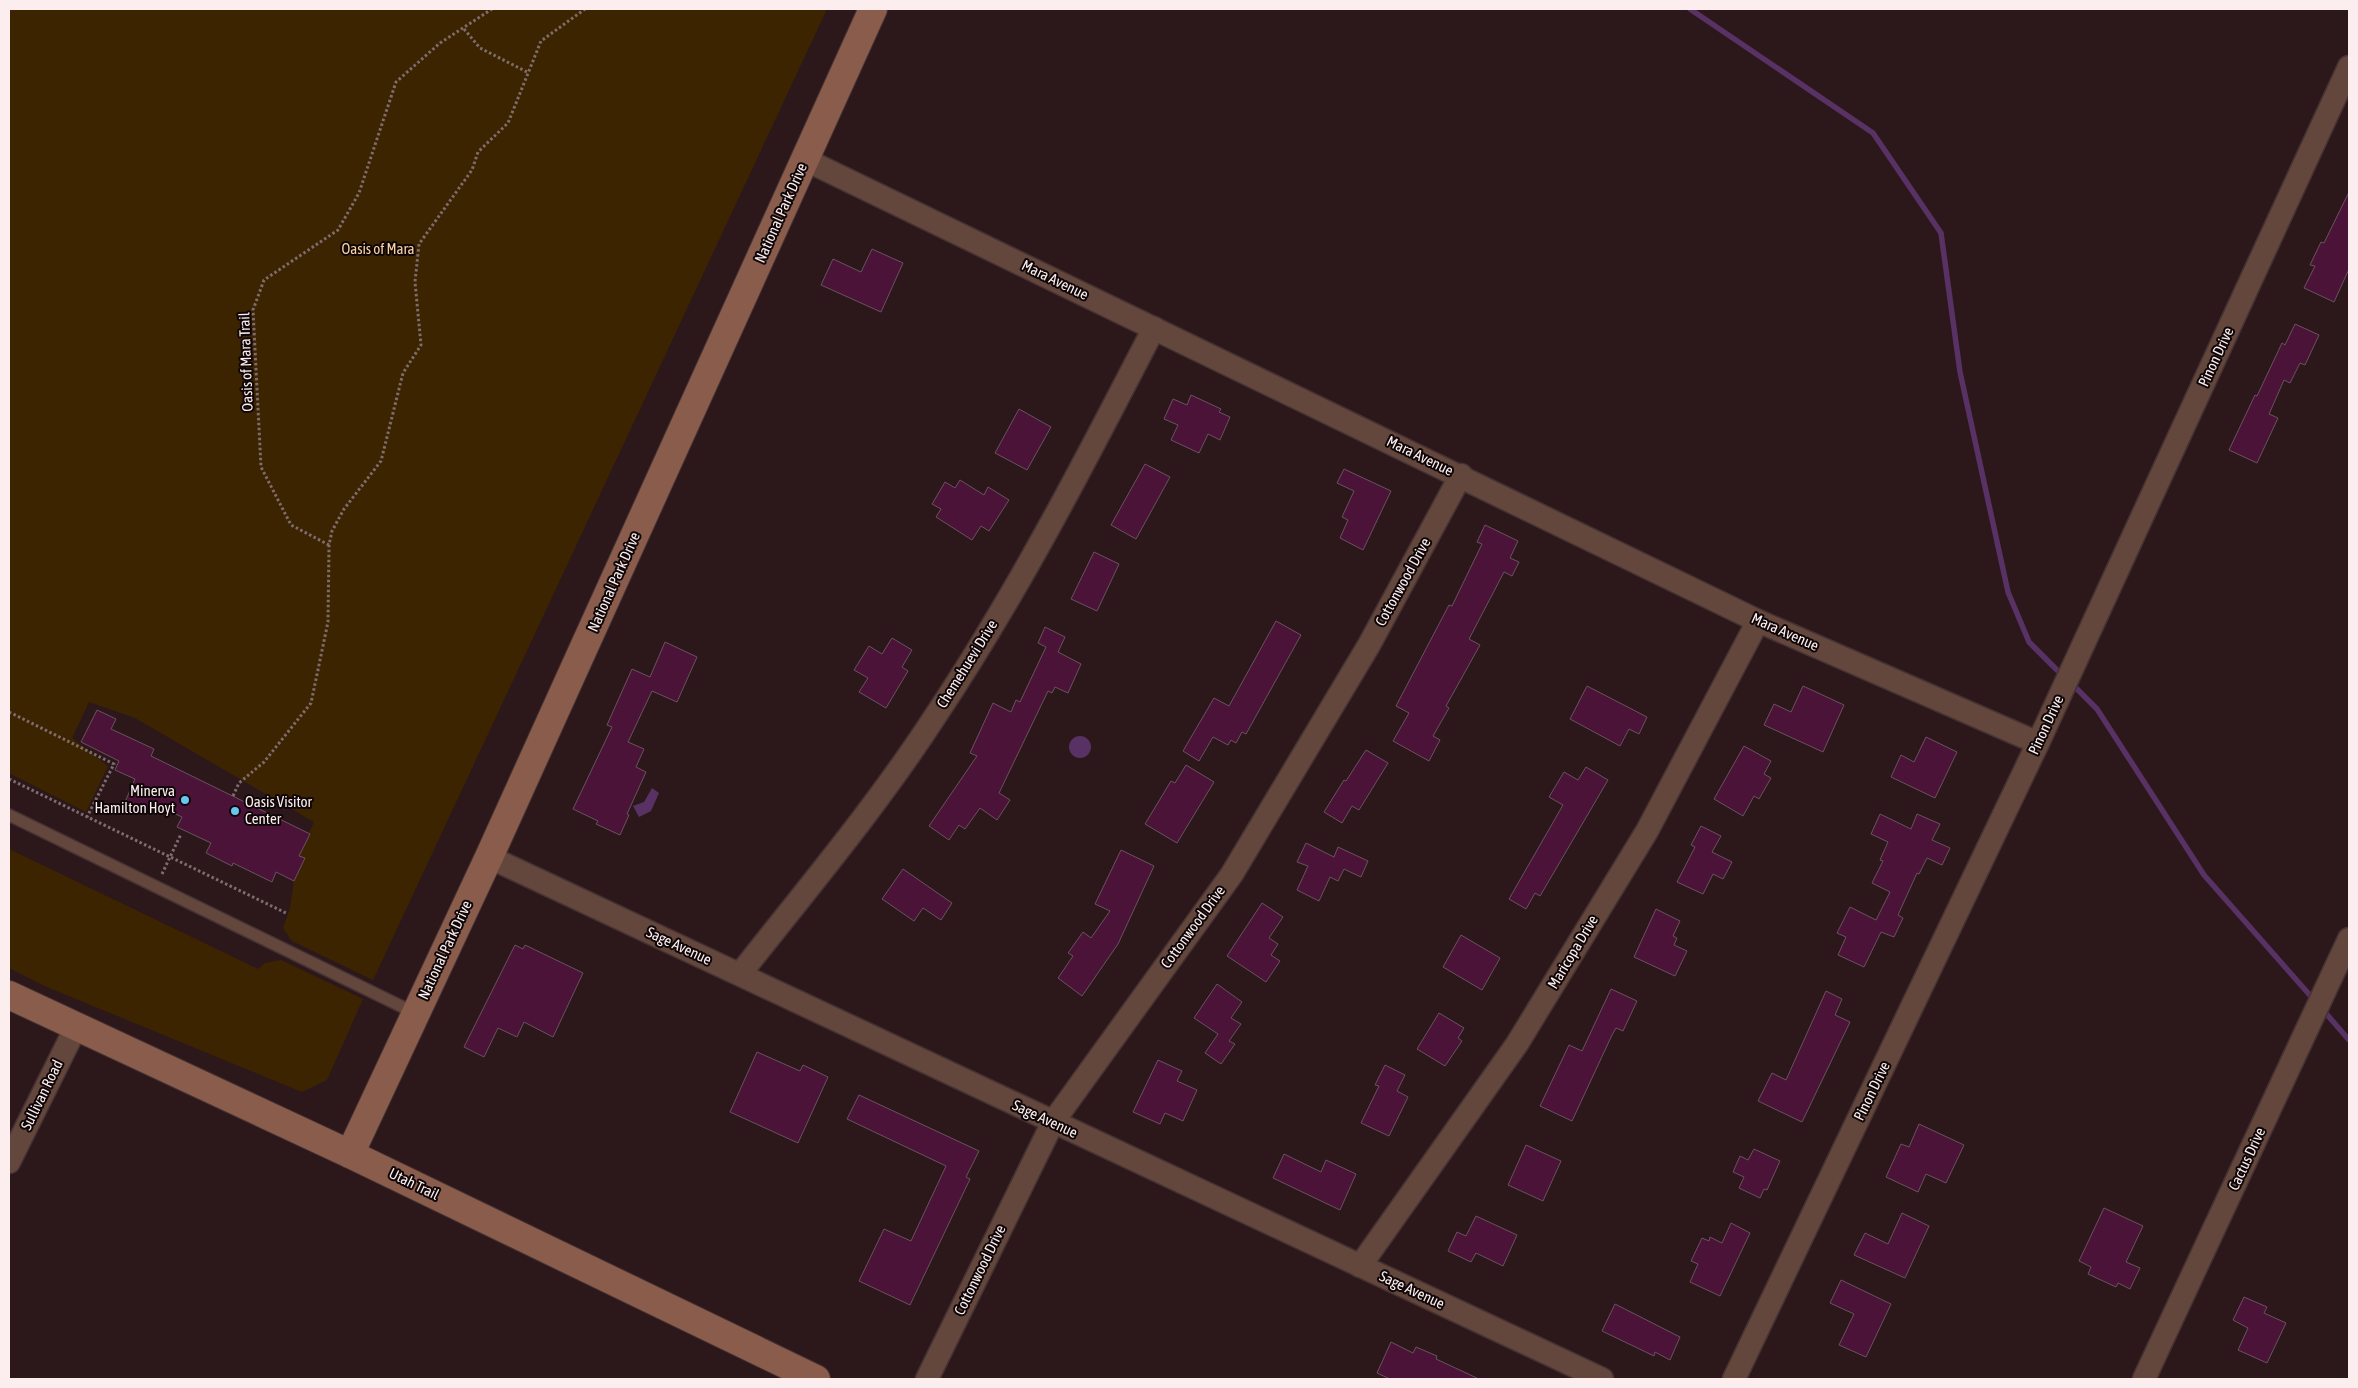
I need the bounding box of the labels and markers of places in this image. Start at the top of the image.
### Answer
place label: Minerva Hamilton Hoyt [94,782,175,816]
place label: Oasis Visitor Center [245,793,313,827]
marker: Minerva Hamilton Hoyt [179,794,191,806]
marker: Oasis Visitor Center [229,805,241,817]

